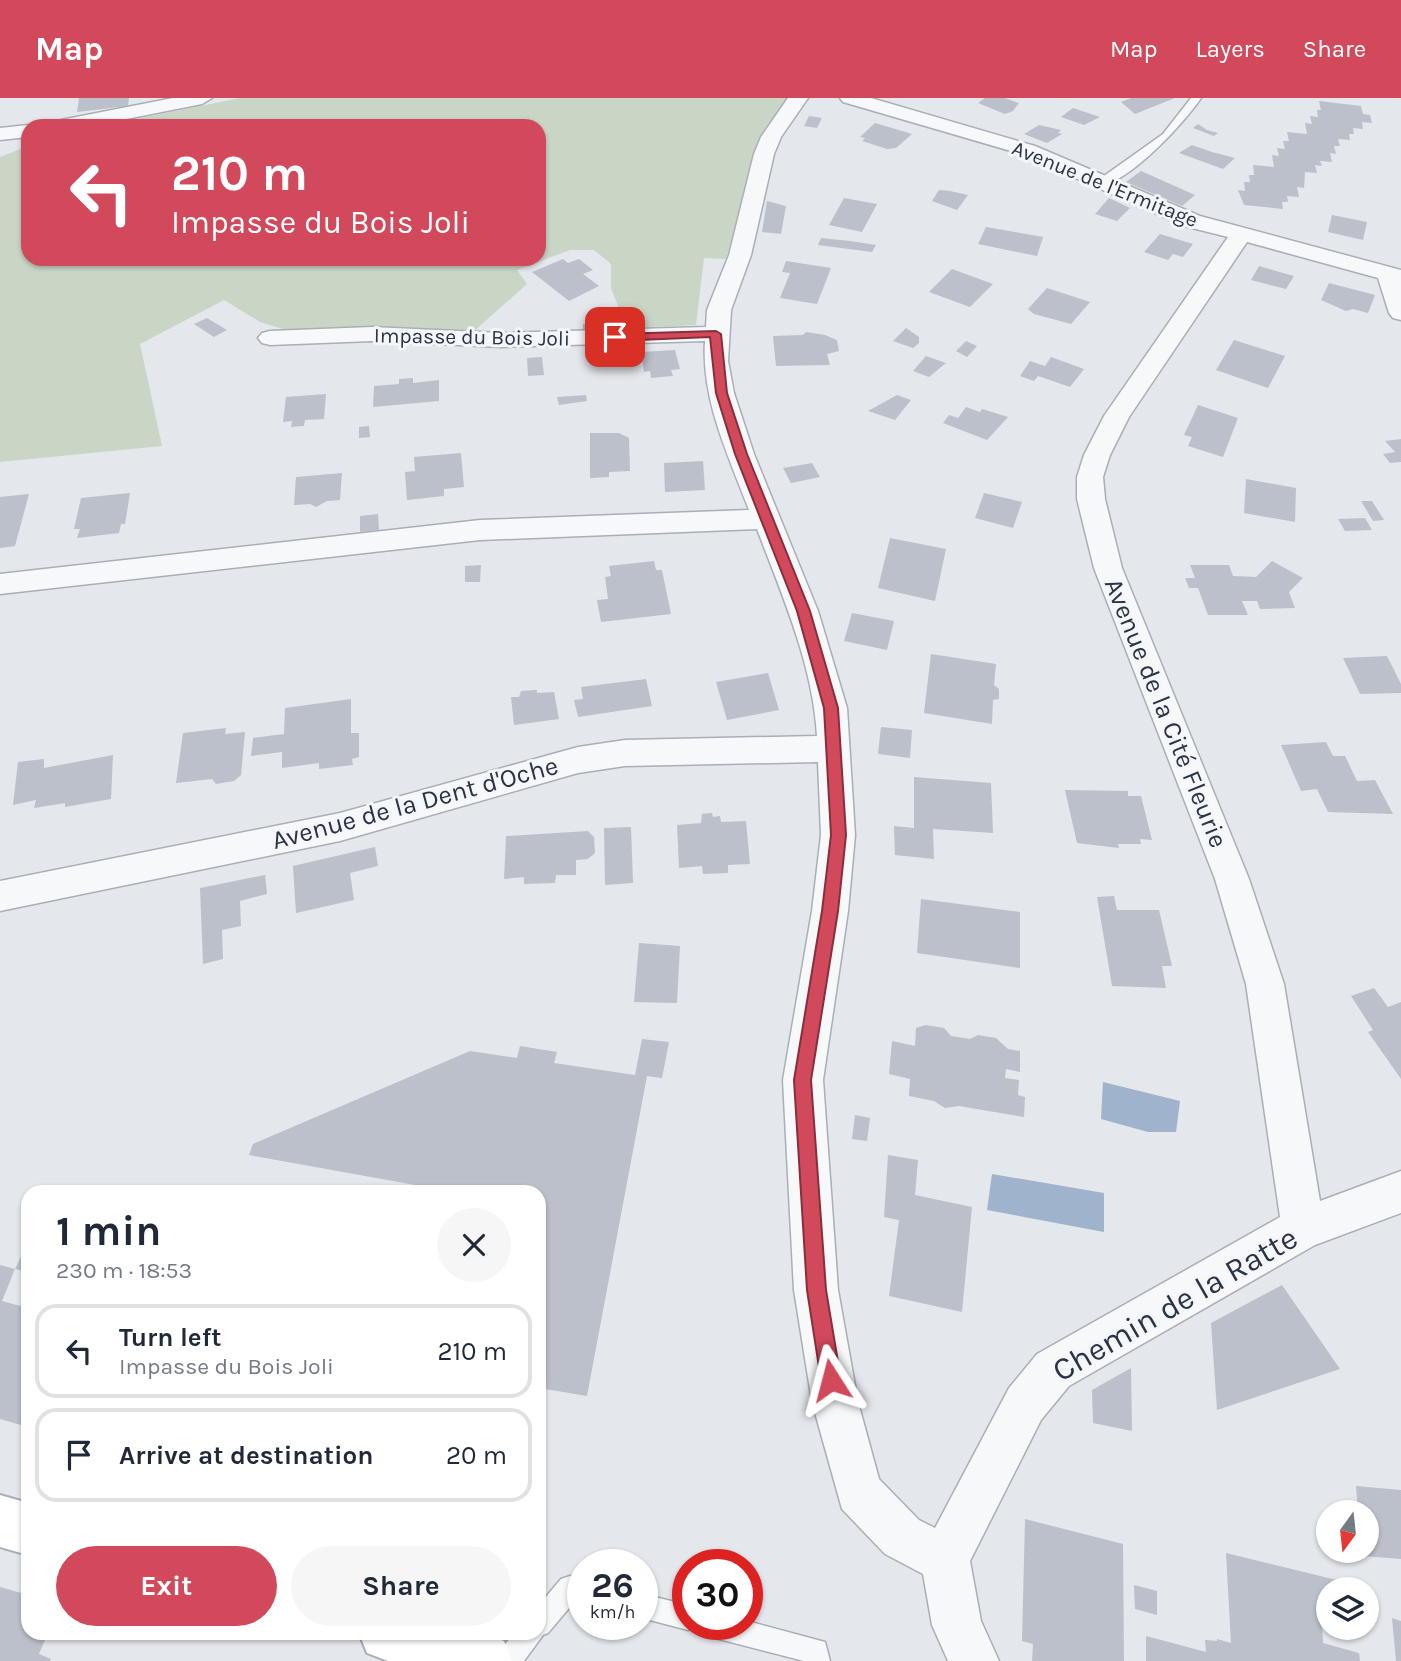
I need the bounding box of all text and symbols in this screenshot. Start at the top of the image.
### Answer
text: Map [35,30,103,68]
text: Map [1110,35,1158,63]
text: Layers [1196,35,1265,63]
text: Share [1303,35,1366,63]
street label: Avenue de l'Ermitage [1009,136,1201,232]
text: 210 m [171,145,308,202]
icon: left [56,147,147,238]
text: Impasse du Bois Joli [171,204,470,241]
pin [585,307,645,367]
icon: arrive [596,318,634,356]
street label: Impasse du Bois Joli [374,323,570,351]
street label: Avenue de la Cité Fleurie [1098,574,1234,852]
street label: Avenue de la Dent d'Oche [269,750,561,856]
text: 1 min [56,1206,161,1256]
button: close [437,1208,511,1282]
street label: Chemin de la Ratte [1046,1219,1304,1389]
text: 230 m · 18:53 [56,1257,192,1284]
text: Turn left [119,1322,221,1353]
icon: left [60,1332,98,1370]
text: 210 m [437,1336,507,1367]
position arrow [794,1343,868,1417]
text: Impasse du Bois Joli [119,1353,334,1380]
icon: arrive [60,1436,98,1474]
text: Arrive at destination [119,1440,373,1471]
text: 20 m [446,1440,507,1471]
north arrow [1316,1500,1379,1563]
map controls [1316,1500,1379,1640]
button: Exit [56,1546,277,1626]
button: Share [291,1546,511,1626]
speed limit sign: 30 [672,1549,763,1640]
text: 26 [591,1565,634,1606]
button: layers [1316,1577,1379,1640]
text: km/h [590,1601,635,1623]

